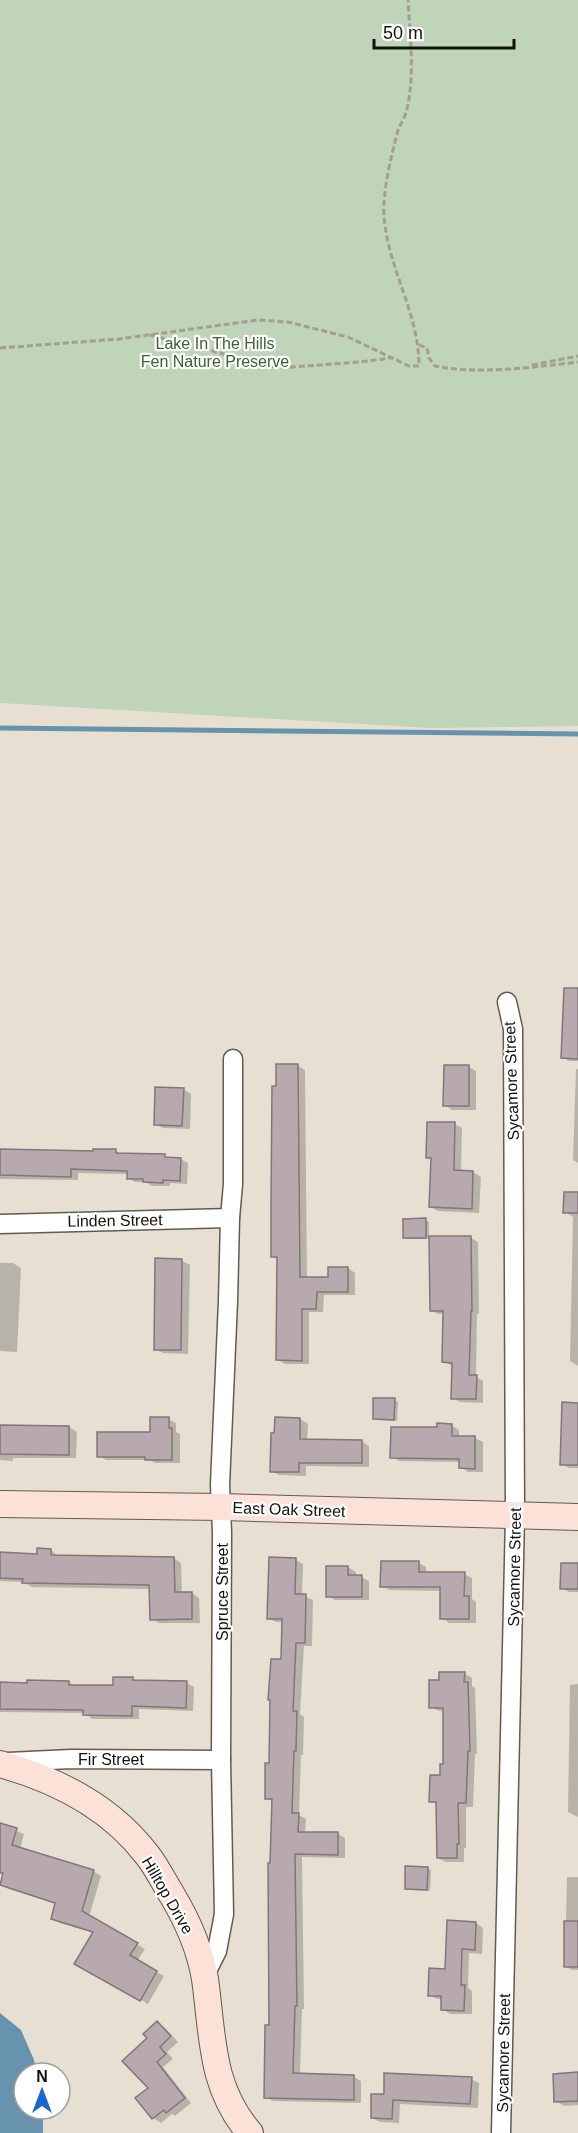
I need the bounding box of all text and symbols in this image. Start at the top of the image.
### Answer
scale bar [374,12,514,50]
text: 50 m [383,23,423,43]
park label: Lake In The Hills Fen Nature Preserve [141,335,289,370]
street label: Sycamore Street [501,1021,522,1141]
street label: Linden Street [67,1211,163,1230]
street label: East Oak Street [232,1499,346,1520]
street label: Sycamore Street [505,1507,524,1627]
street label: Spruce Street [214,1543,231,1641]
street label: Fir Street [78,1751,144,1768]
street label: Hilltop Drive [139,1854,197,1937]
street label: Sycamore Street [494,1993,513,2113]
north arrow [12,2061,72,2121]
text: N [36,2068,48,2085]

